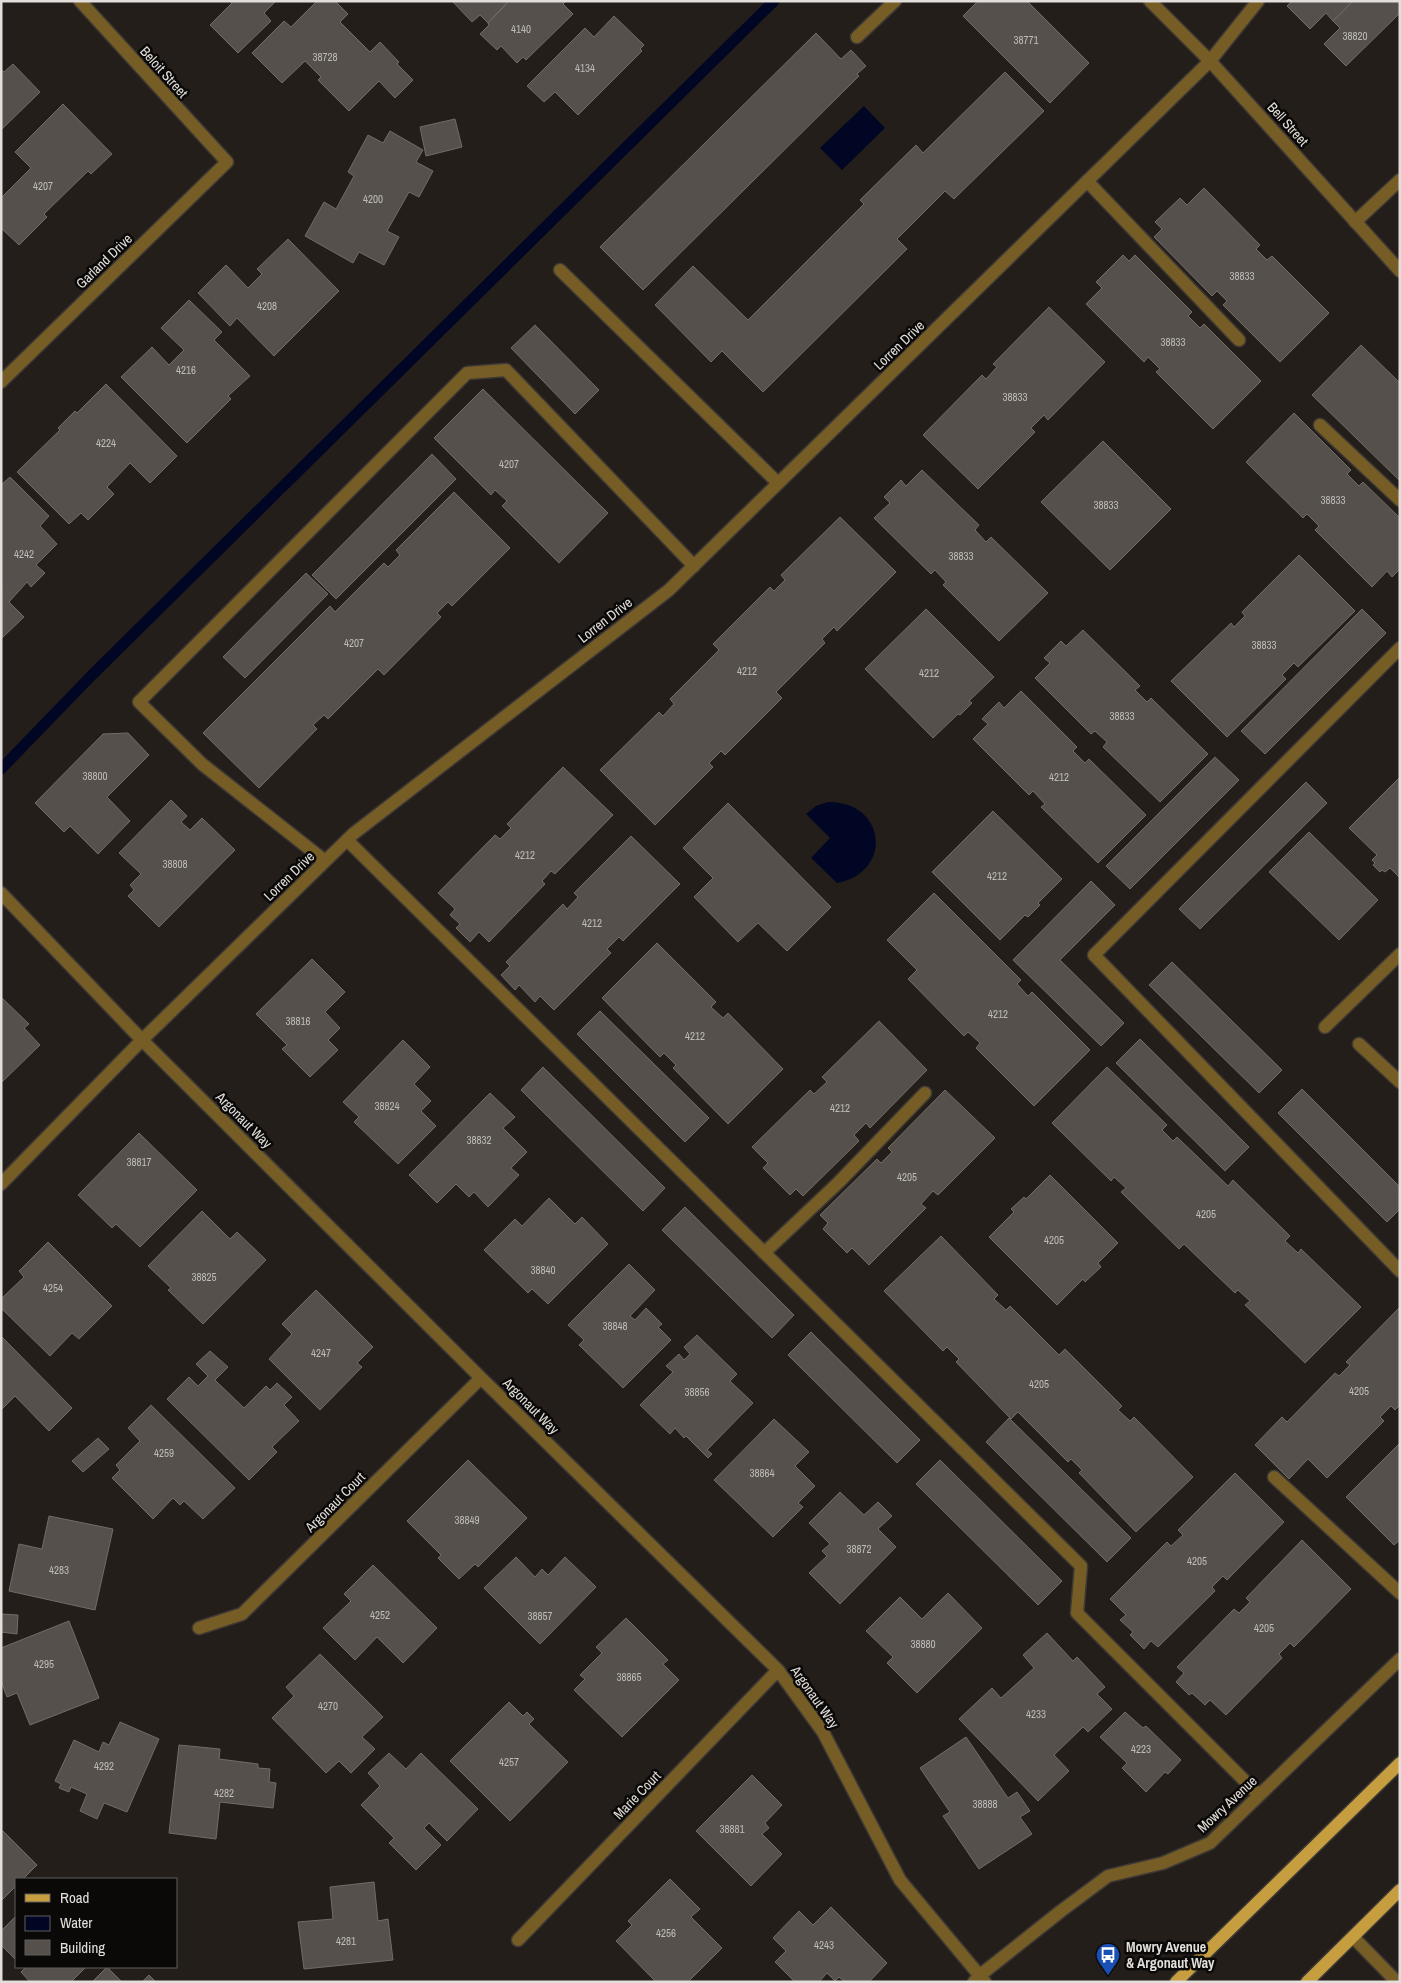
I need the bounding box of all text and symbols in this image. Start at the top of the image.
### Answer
house number: 4140 [511,22,531,36]
house number: 38820 [1342,29,1368,43]
house number: 38771 [1013,33,1039,47]
street label: Beloit Street [136,42,192,102]
house number: 38728 [312,50,338,64]
house number: 4134 [575,61,595,75]
street label: Bell Street [1264,98,1312,150]
house number: 4207 [33,179,53,193]
house number: 4200 [363,192,383,206]
street label: Garland Drive [72,230,136,292]
house number: 38833 [1229,269,1255,283]
house number: 4208 [257,299,277,313]
street label: Lorren Drive [870,316,928,374]
house number: 38833 [1160,335,1186,349]
house number: 4216 [176,363,196,377]
house number: 38833 [1002,390,1028,404]
house number: 4224 [96,436,116,450]
house number: 4207 [499,457,519,471]
house number: 38833 [1320,493,1346,507]
house number: 38833 [1093,498,1119,512]
house number: 4242 [14,547,34,561]
house number: 38833 [948,549,974,563]
street label: Lorren Drive [574,593,636,647]
house number: 4207 [344,636,364,650]
house number: 38833 [1251,638,1277,652]
house number: 4212 [737,664,757,678]
house number: 4212 [919,666,939,680]
house number: 38833 [1109,709,1135,723]
house number: 38800 [82,769,108,783]
house number: 4212 [1049,770,1069,784]
street label: Lorren Drive [260,847,318,905]
house number: 4212 [515,848,535,862]
house number: 38808 [162,857,188,871]
house number: 4212 [987,869,1007,883]
house number: 4212 [582,916,602,930]
house number: 4212 [988,1007,1008,1021]
house number: 38816 [285,1014,311,1028]
house number: 4212 [685,1029,705,1043]
street label: Argonaut Way [211,1087,276,1152]
house number: 38824 [374,1099,400,1113]
house number: 4212 [830,1101,850,1115]
house number: 38832 [466,1133,492,1147]
house number: 38817 [126,1155,152,1169]
house number: 4205 [897,1170,917,1184]
house number: 4205 [1196,1207,1216,1221]
house number: 4205 [1044,1233,1064,1247]
house number: 38840 [530,1263,556,1277]
house number: 38825 [191,1270,217,1284]
house number: 4254 [43,1281,63,1295]
house number: 38848 [602,1319,628,1333]
house number: 4247 [311,1346,331,1360]
street label: Argonaut Way [498,1373,563,1438]
house number: 4205 [1029,1377,1049,1391]
house number: 4205 [1349,1384,1369,1398]
house number: 38856 [684,1385,710,1399]
house number: 4259 [154,1446,174,1460]
house number: 38864 [749,1466,775,1480]
street label: Argonaut Court [300,1468,369,1537]
house number: 38849 [454,1513,480,1527]
house number: 38872 [846,1542,872,1556]
house number: 4205 [1187,1554,1207,1568]
house number: 4283 [49,1563,69,1577]
house number: 4252 [370,1608,390,1622]
house number: 38857 [527,1609,553,1623]
house number: 4205 [1254,1621,1274,1635]
house number: 38880 [910,1637,936,1651]
house number: 4295 [34,1657,54,1671]
street label: Argonaut Way [786,1661,843,1732]
house number: 38865 [616,1670,642,1684]
house number: 4270 [318,1699,338,1713]
house number: 4233 [1026,1707,1046,1721]
house number: 4223 [1131,1742,1151,1756]
house number: 4257 [499,1755,519,1769]
house number: 4292 [94,1759,114,1773]
street label: Marie Court [609,1767,665,1823]
street label: Mowry Avenue [1193,1772,1261,1836]
house number: 4282 [214,1786,234,1800]
house number: 38888 [972,1797,998,1811]
house number: 38881 [719,1822,745,1836]
legend [15,1878,178,1968]
text: Road [60,1887,89,1908]
text: Water [60,1912,92,1933]
house number: 4256 [656,1926,676,1940]
house number: 4281 [336,1934,356,1948]
text: Building [60,1937,105,1958]
house number: 4243 [814,1938,834,1952]
place label: Mowry Avenue & Argonaut Way [1126,1938,1215,1972]
bus stop icon: Mowry Avenue & Argonaut Way [1095,1942,1121,1976]

